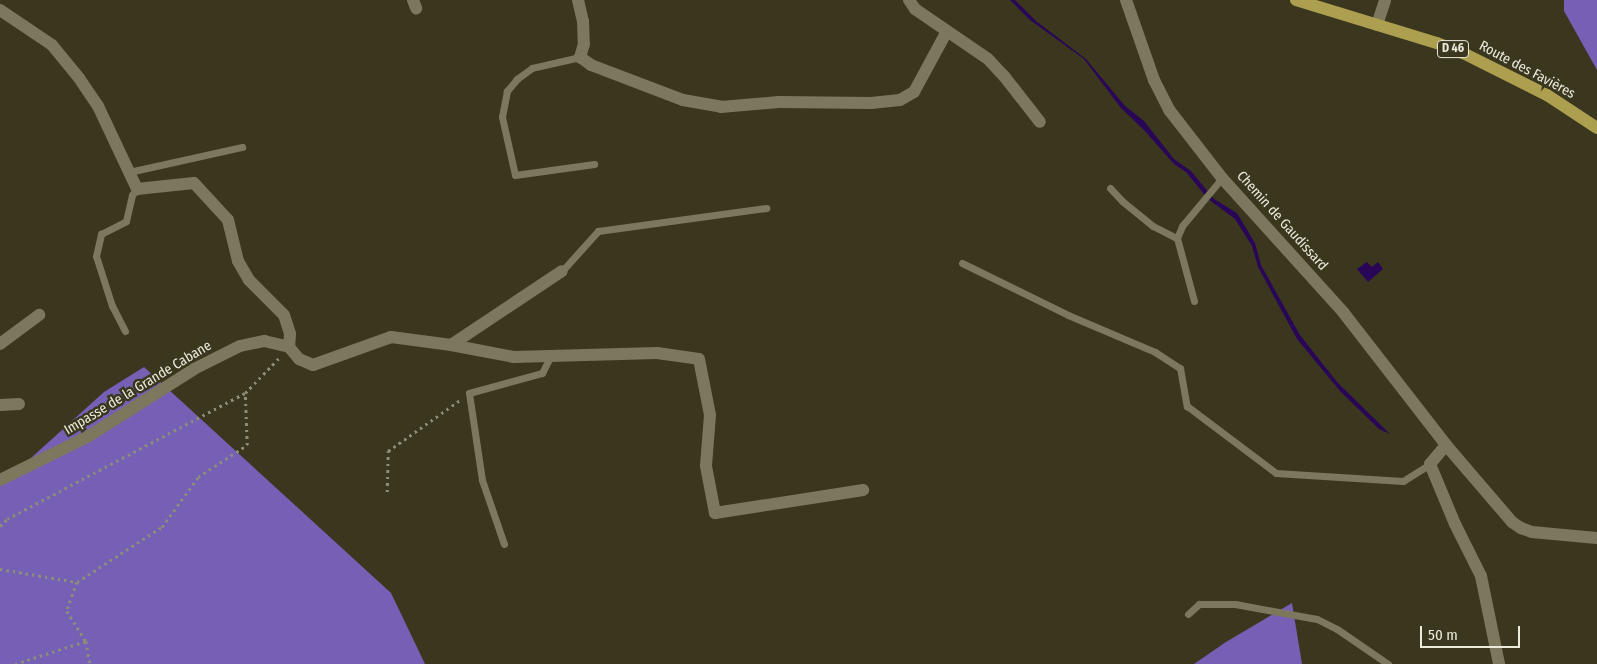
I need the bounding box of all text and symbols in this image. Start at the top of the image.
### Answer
street label: Route des Favières [1476,38,1578,102]
road number: D 46 [1437,40,1469,59]
street label: Chemin de Gaudissard [1233,168,1331,274]
street label: Impasse de la Grande Cabane [61,337,215,439]
scale bar [1422,616,1522,648]
text: 50 m [1428,626,1458,644]

